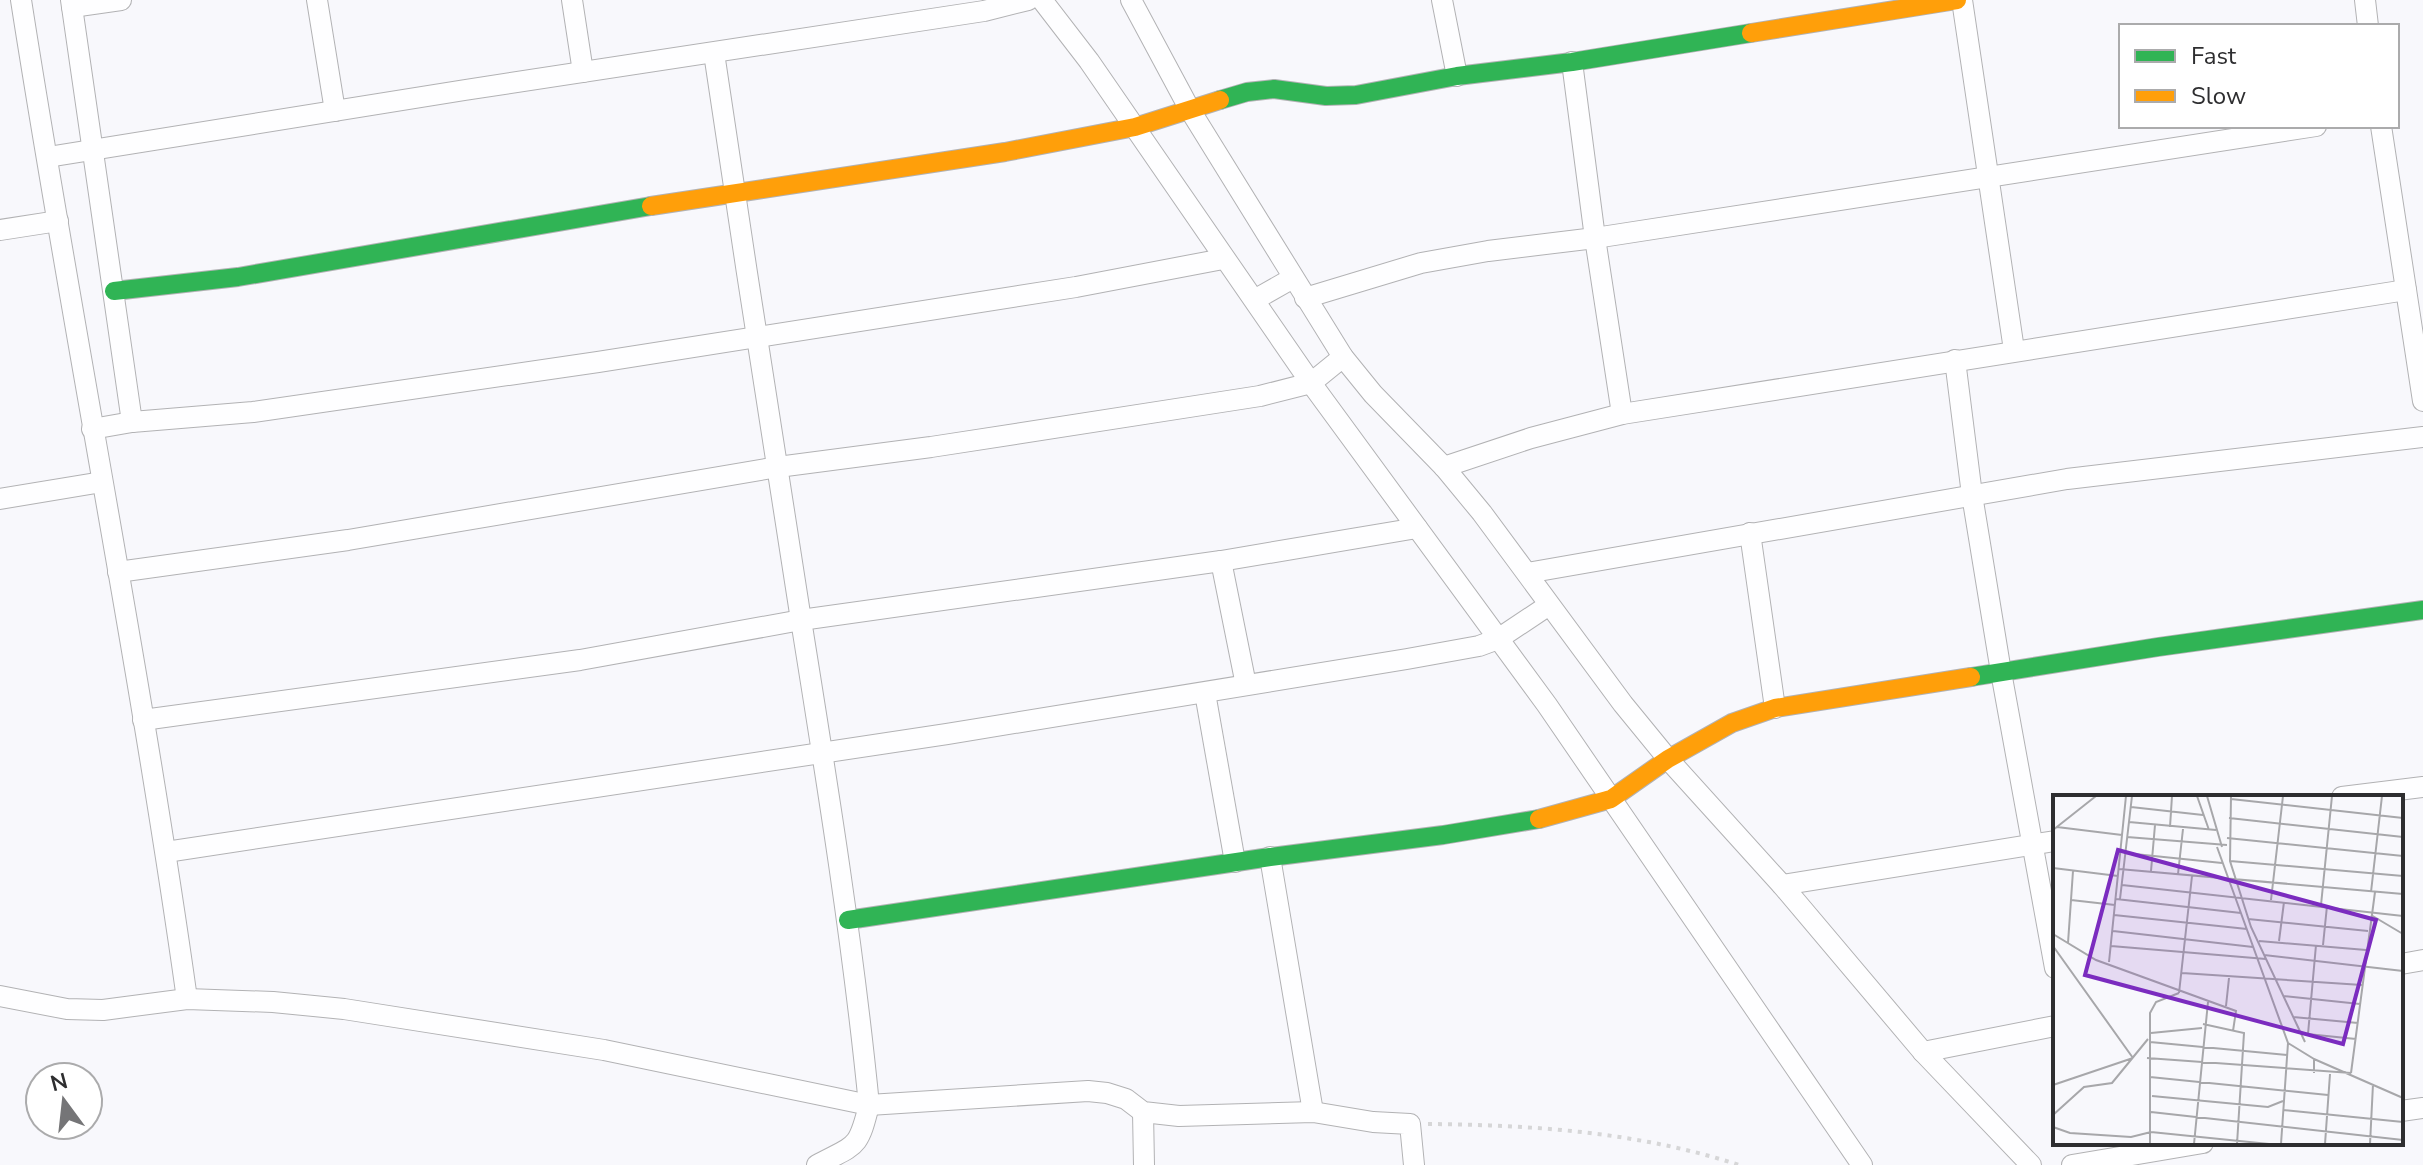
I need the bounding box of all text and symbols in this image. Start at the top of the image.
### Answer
legend [2119,24,2399,128]
text: Fast [2191,40,2237,72]
text: Slow [2191,80,2246,112]
inset map [2053,795,2403,1145]
north arrow [24,1061,104,1141]
text: N [47,1066,71,1099]

